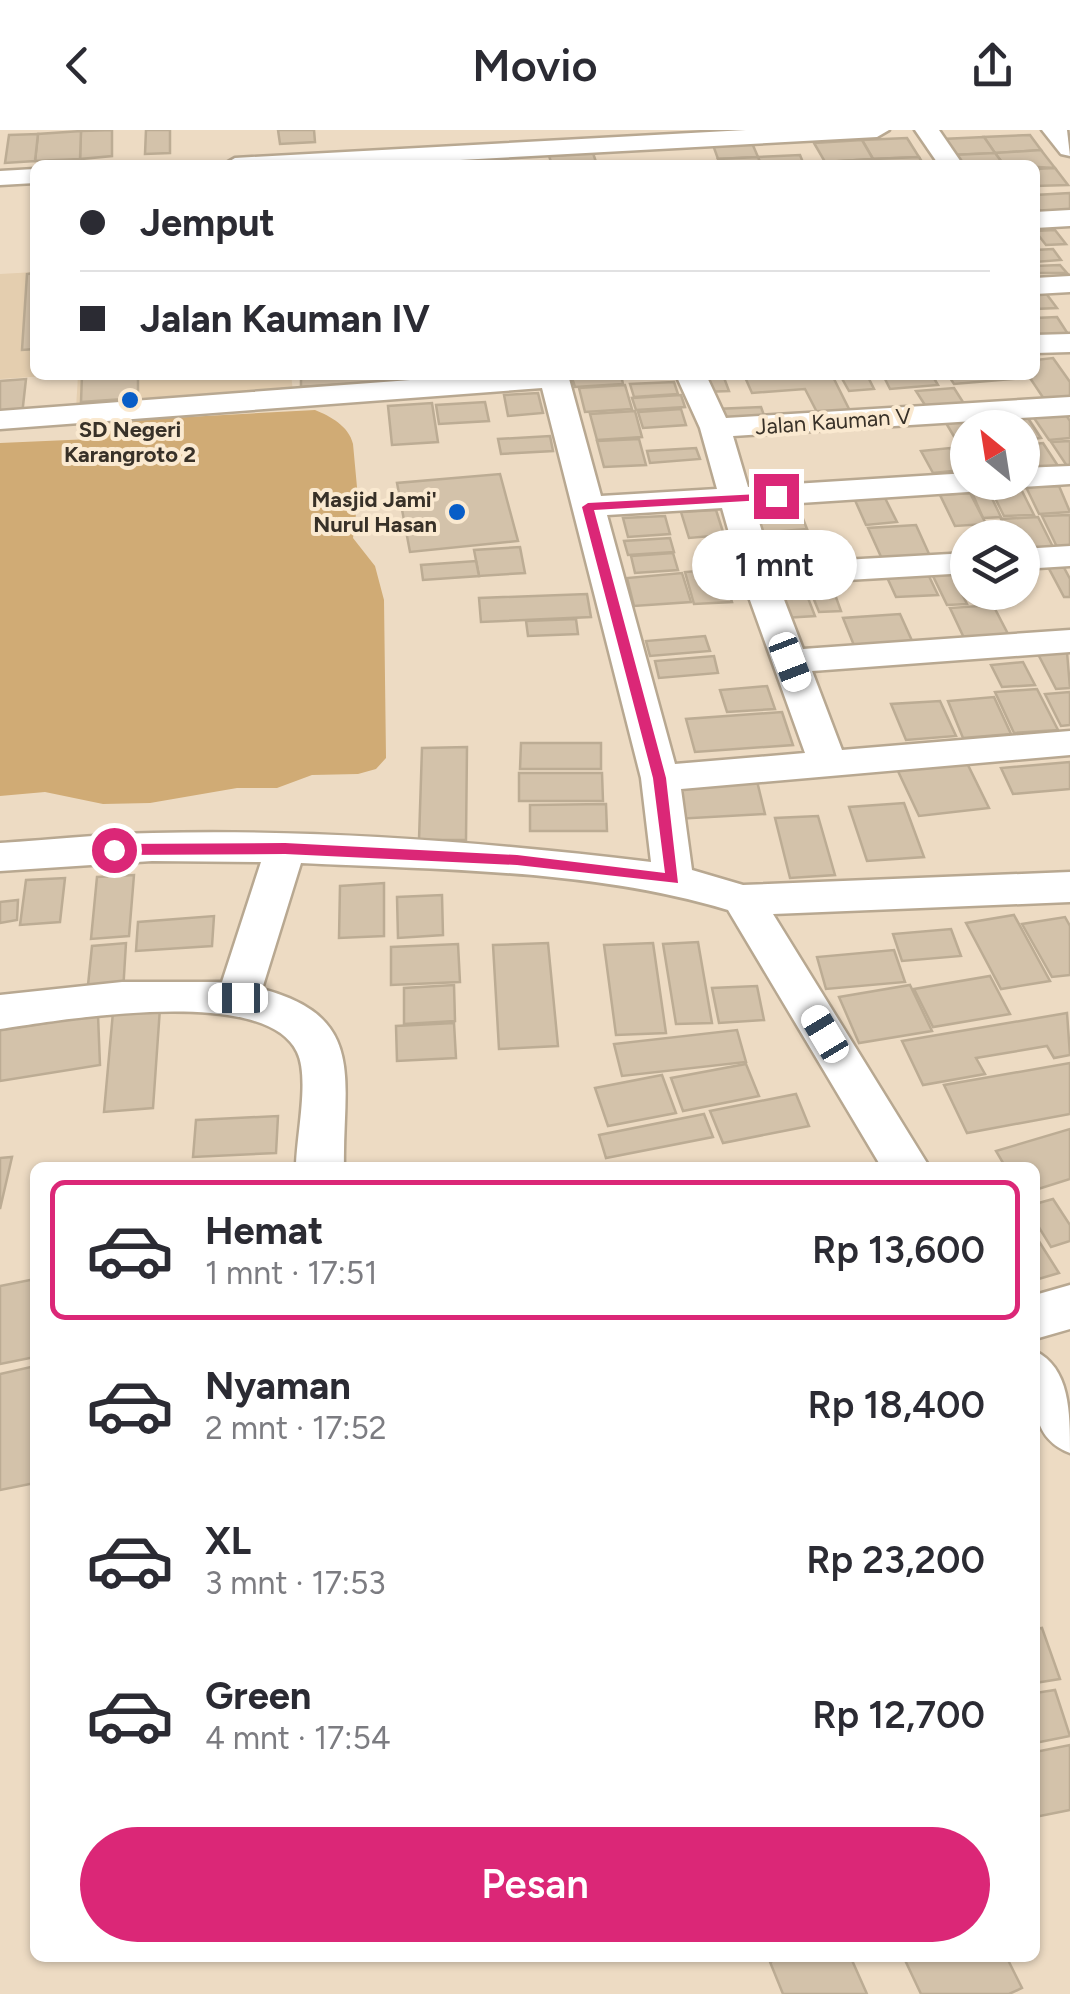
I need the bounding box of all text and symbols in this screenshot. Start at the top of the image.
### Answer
icon: back [50,38,105,93]
text: Movio [472,38,598,92]
icon: share [965,38,1020,93]
text: Jemput [140,200,275,246]
text: Jalan Kauman IV [140,296,430,342]
marker: SD Negeri Karangroto 2 [119,389,141,411]
street label: Jalan Kauman V [754,403,913,440]
north arrow [950,410,1040,500]
map controls [950,410,1040,610]
place label: SD Negeri Karangroto 2 [64,416,196,468]
route end [754,474,799,519]
place label: Masjid Jami' Nurul Hasan [311,486,437,538]
marker: Masjid Jami' Nurul Hasan [446,501,468,523]
button: layers [950,520,1040,610]
callout: 1 mnt [694,531,858,601]
text: 1 mnt [735,546,814,584]
car [765,629,815,695]
route start [92,828,137,873]
car [208,983,268,1013]
car [797,1001,853,1067]
icon: car [85,1205,175,1295]
text: Hemat [205,1208,323,1254]
text: Rp 13,600 [812,1227,985,1273]
text: 1 mnt · 17:51 [205,1254,377,1292]
icon: car [85,1360,175,1450]
text: Nyaman [205,1363,351,1409]
text: Rp 18,400 [808,1382,985,1428]
text: 2 mnt · 17:52 [205,1409,387,1447]
icon: car [85,1515,175,1605]
text: XL [205,1518,251,1564]
text: Rp 23,200 [806,1537,985,1583]
text: 3 mnt · 17:53 [205,1564,386,1602]
icon: car [85,1670,175,1760]
text: Green [205,1673,311,1719]
text: Rp 12,700 [812,1692,985,1738]
text: 4 mnt · 17:54 [205,1719,391,1757]
button: Pesan [80,1827,990,1942]

